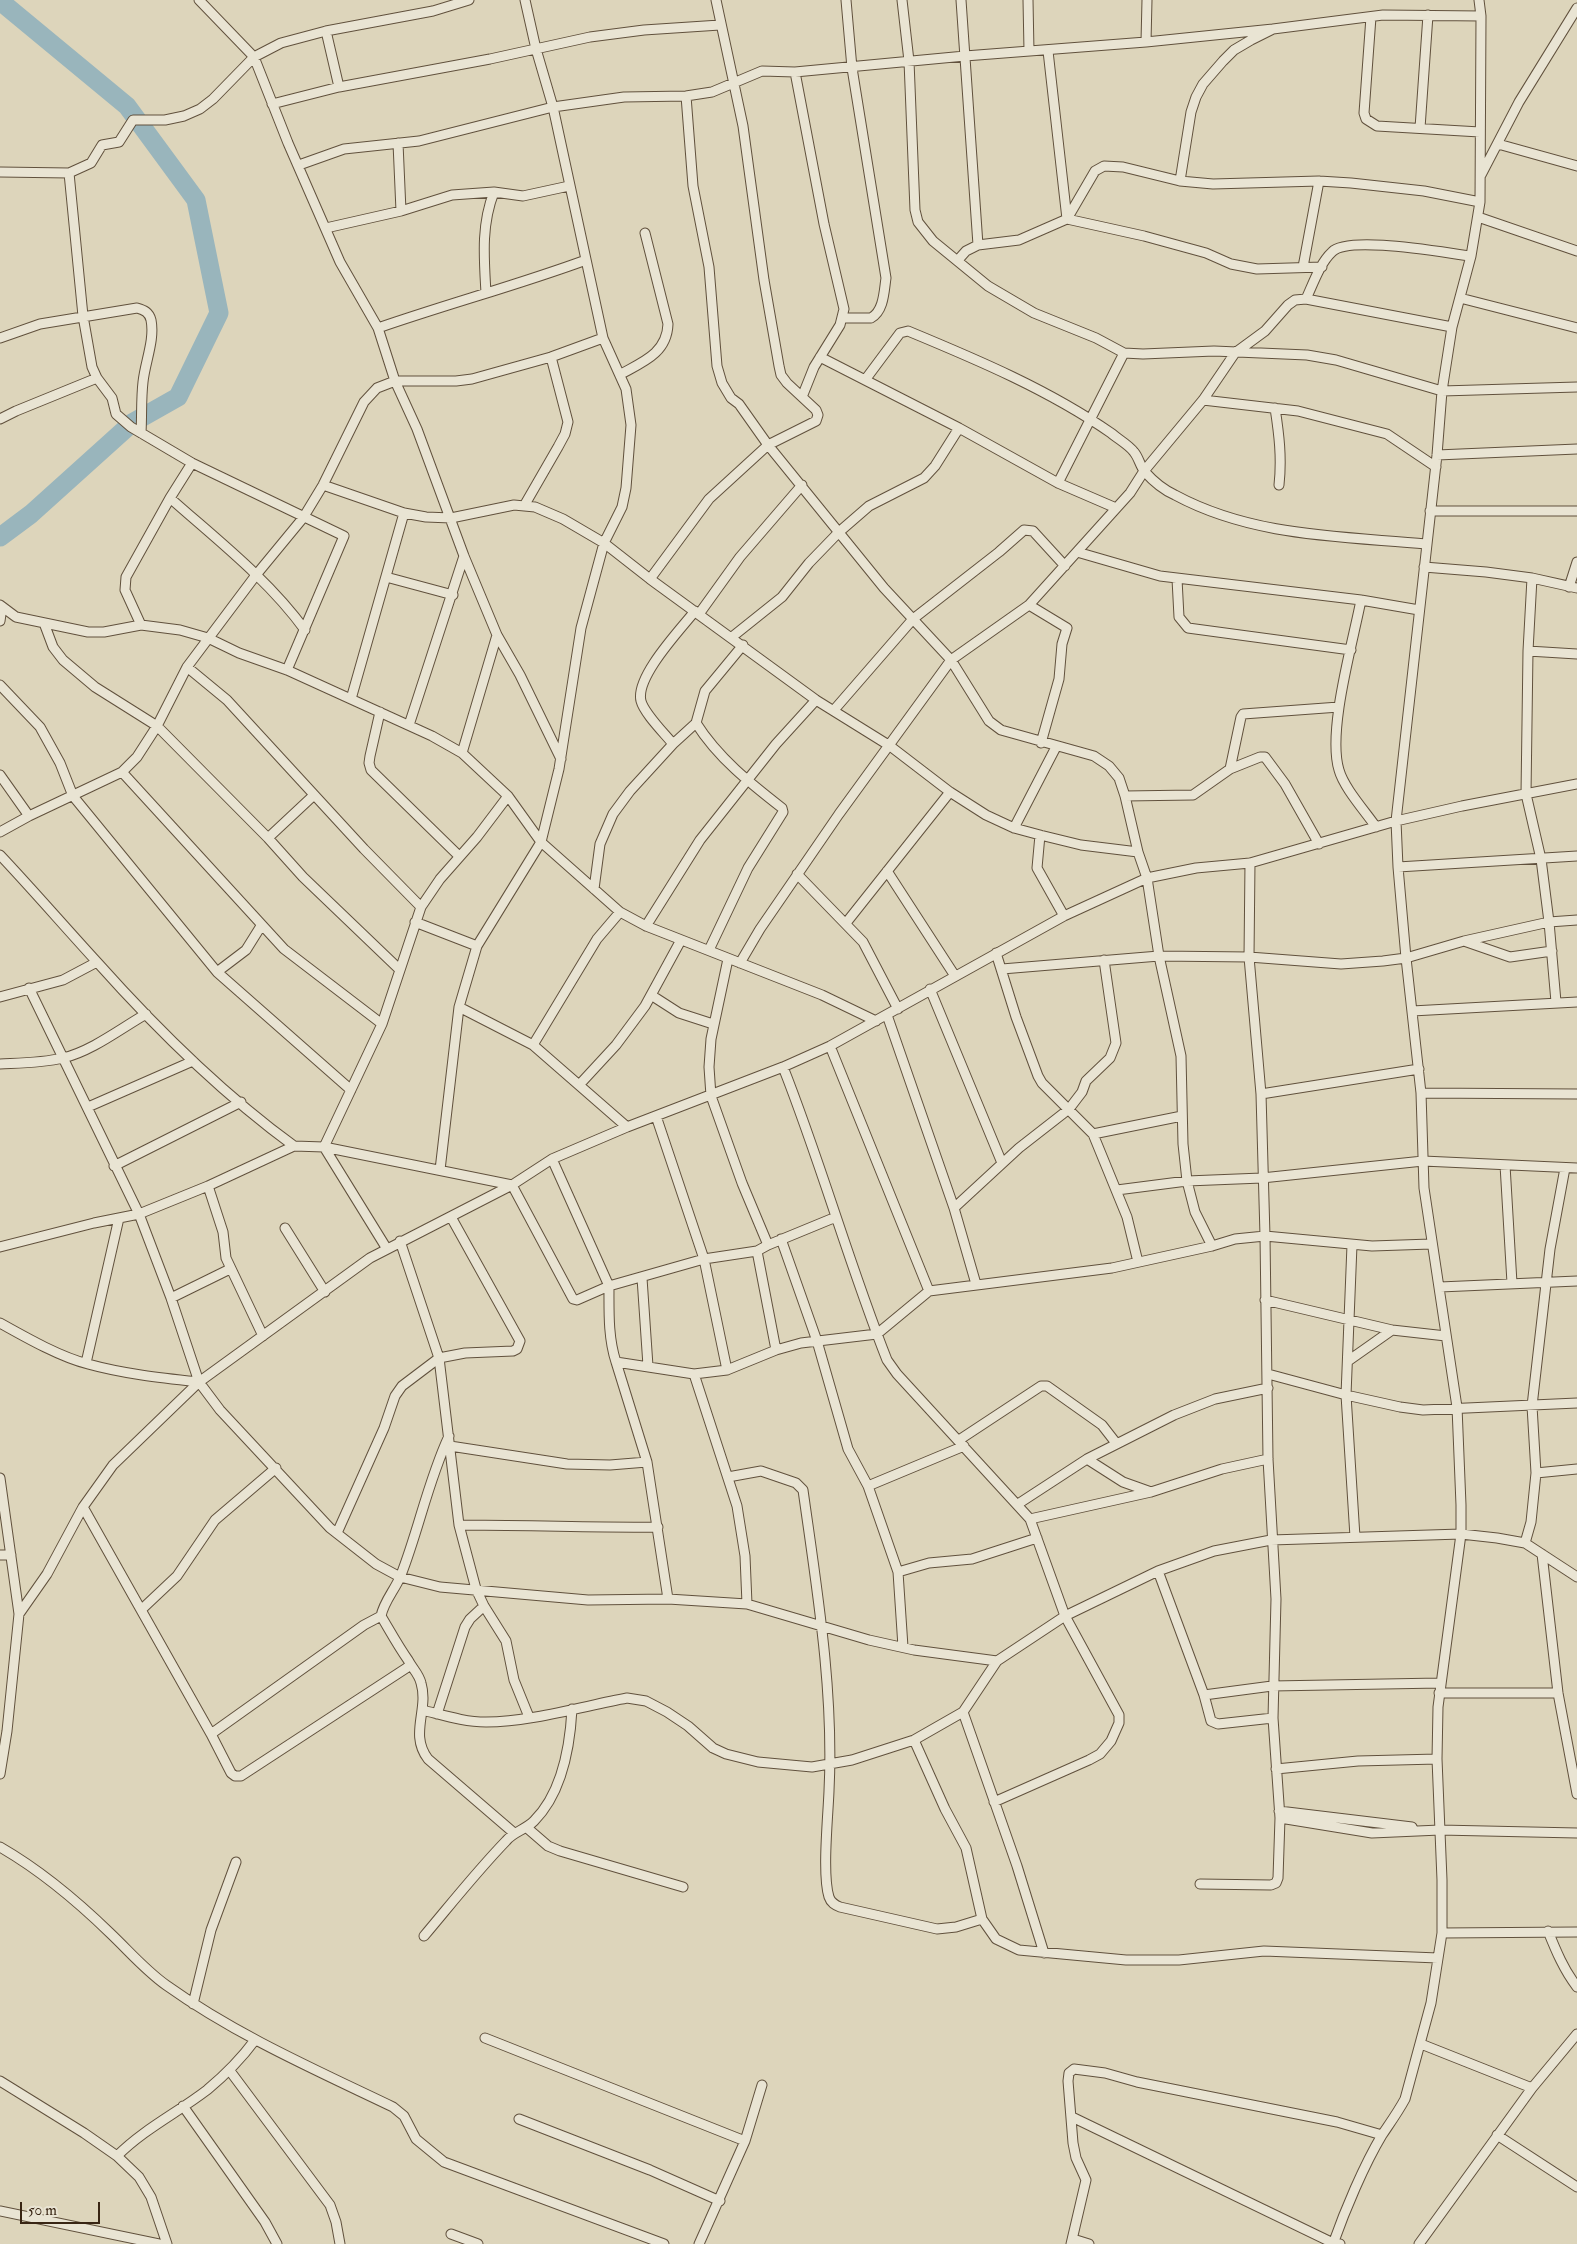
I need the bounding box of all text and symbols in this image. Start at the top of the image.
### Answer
scale bar [22,2192,102,2224]
text: 50 m [28,2201,57,2220]

